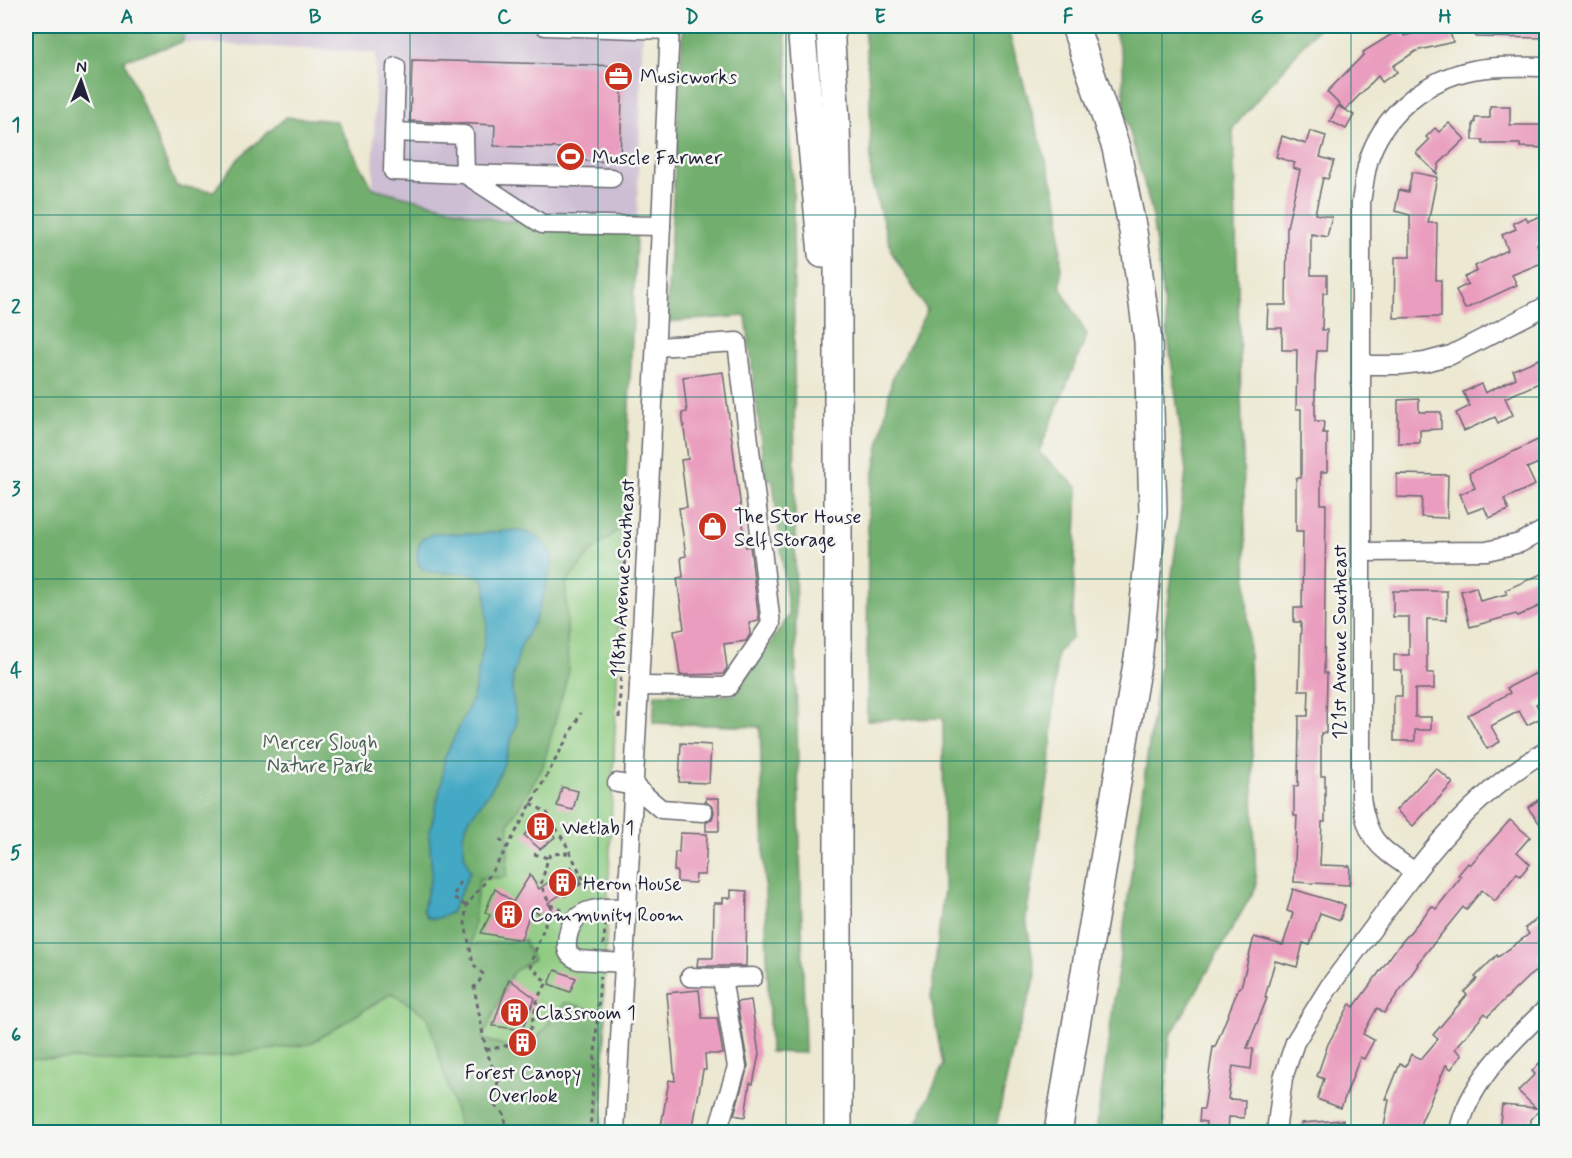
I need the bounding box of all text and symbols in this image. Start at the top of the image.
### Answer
text: A [120,4,134,31]
text: B [309,4,322,31]
text: C [497,4,512,31]
text: D [685,4,699,31]
text: E [874,4,886,31]
text: F [1063,4,1074,31]
text: G [1250,4,1264,31]
text: H [1438,4,1452,31]
north arrow [51,51,111,111]
text: N [76,57,87,78]
office icon: Musicworks [603,60,635,92]
place label: Musicworks [640,64,737,91]
text: 1 [12,112,20,139]
sports icon: Muscle Farmer [555,141,587,173]
place label: Muscle Farmer [592,145,723,172]
text: 2 [11,294,21,321]
text: 3 [11,476,21,503]
street label: 118th Avenue Southeast [605,478,642,678]
place label: The Stor House Self Storage [734,504,861,554]
shop icon: The Stor House Self Storage [697,511,729,543]
street label: 121st Avenue Southeast [1327,544,1354,740]
text: 4 [10,658,22,685]
park label: Mercer Slough Nature Park [262,730,378,780]
building icon: Wetlab 1 [525,811,557,843]
place label: Wetlab 1 [562,815,634,842]
text: 5 [10,840,22,867]
building icon: Heron House [546,867,578,899]
place label: Heron House [583,871,682,898]
building icon: Community Room [493,898,525,930]
place label: Community Room [530,902,684,929]
building icon: Classroom 1 [498,996,530,1028]
place label: Classroom 1 [535,1000,636,1027]
text: 6 [11,1022,21,1049]
building icon: Forest Canopy Overlook [507,1026,539,1058]
place label: Forest Canopy Overlook [465,1060,581,1110]

